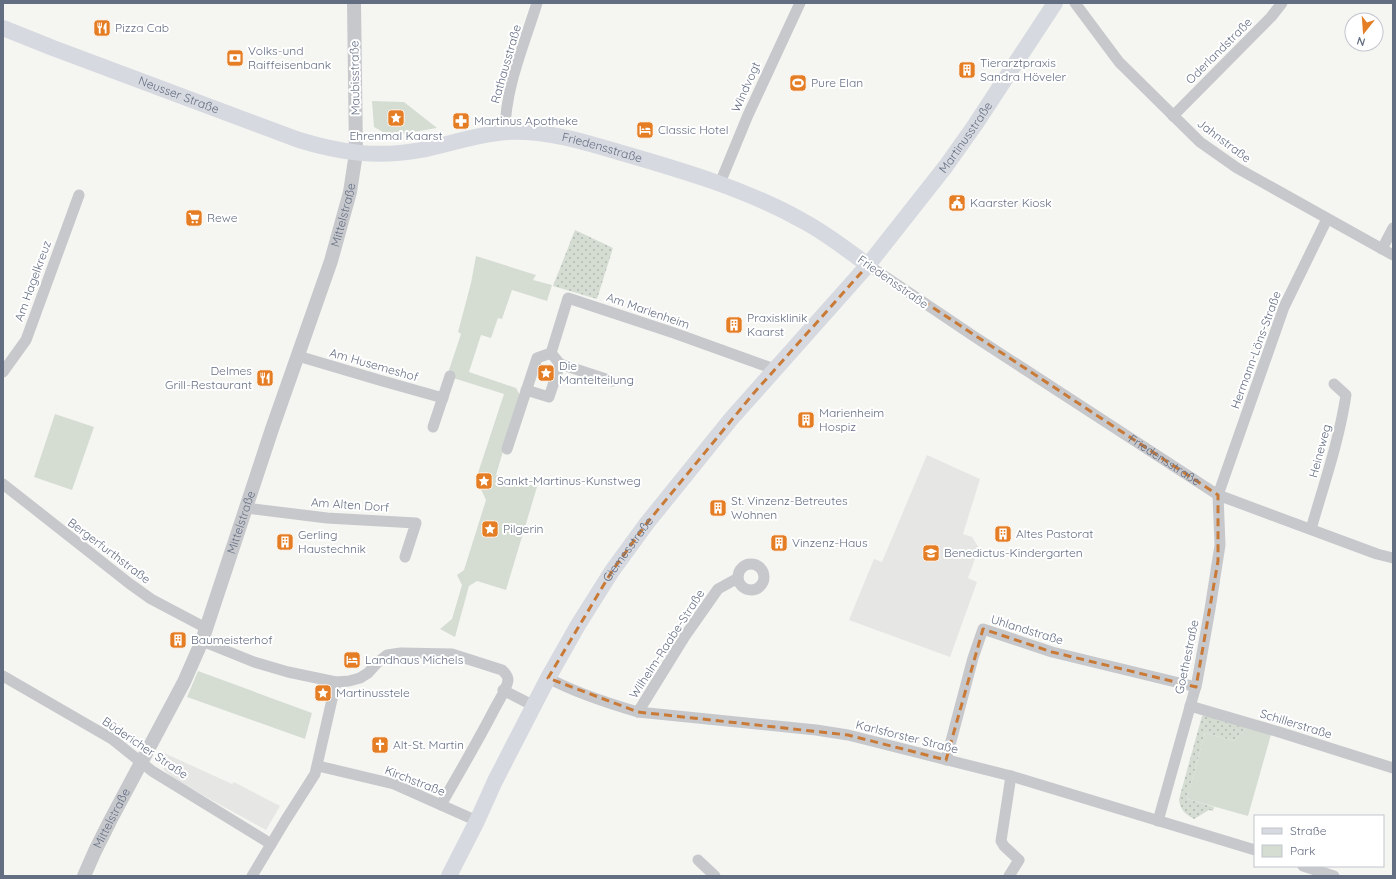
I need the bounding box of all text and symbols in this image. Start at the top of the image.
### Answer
north arrow [1344,12,1384,52]
street label: Oderlandstraße [1182,14,1255,87]
restaurant icon: Pizza Cab [92,18,112,38]
place label: Pizza Cab [115,20,169,35]
street label: Rathausstraße [487,22,524,105]
text: N [1355,34,1367,49]
street label: Maubisstraße [346,40,363,116]
place label: Volks-und Raiffeisenbank [248,43,331,72]
bank icon: Volks-und Raiffeisenbank [225,48,245,68]
place label: Tierarztpraxis Sandra Höveler [980,55,1067,84]
street label: Windvogt [728,59,763,114]
building icon: Tierarztpraxis Sandra Höveler [957,60,977,80]
street label: Neusser Straße [136,73,221,117]
sports icon: Pure Elan [788,73,808,93]
place label: Pure Elan [811,75,863,90]
street label: Martinusstraße [935,99,995,176]
place icon: Ehrenmal Kaarst [386,108,406,128]
pharmacy icon: Martinus Apotheke [451,111,471,131]
place label: Martinus Apotheke [474,113,578,128]
street label: Jahnstraße [1194,116,1254,166]
hotel icon: Classic Hotel [635,120,655,140]
place label: Classic Hotel [658,122,729,137]
place label: Ehrenmal Kaarst [349,128,443,143]
street label: Friedensstraße [561,129,644,166]
street label: Mittelstraße [327,182,358,249]
public building icon: Kaarster Kiosk [947,193,967,213]
place label: Kaarster Kiosk [970,195,1052,210]
supermarket icon: Rewe [184,208,204,228]
place label: Rewe [207,210,238,225]
street label: Am Hagelkreuz [11,238,54,323]
street label: Friedensstraße [855,252,932,312]
street label: Am Marienheim [604,289,692,332]
street label: Hermann-Löns-Straße [1227,289,1284,411]
place label: Praxisklinik Kaarst [747,310,808,339]
building icon: Praxisklinik Kaarst [724,315,744,335]
street label: Am Husemeshof [328,345,421,385]
place label: Die Mantelteilung [559,358,634,387]
place label: Delmes Grill-Restaurant [165,363,252,392]
place icon: Die Mantelteilung [536,363,556,383]
restaurant icon: Delmes Grill-Restaurant [255,368,275,388]
place label: Marienheim Hospiz [819,405,884,434]
building icon: Marienheim Hospiz [796,410,816,430]
street label: Heineweg [1305,422,1334,479]
street label: Friedensstraße [1126,431,1204,489]
place icon: Sankt-Martinus-Kunstweg [474,471,494,491]
place label: Sankt-Martinus-Kunstweg [497,473,641,488]
street label: Mittelstraße [223,488,258,556]
place label: St. Vinzenz-Betreutes Wohnen [731,493,848,522]
street label: Am Alten Dorf [310,494,390,515]
building icon: St. Vinzenz-Betreutes Wohnen [708,498,728,518]
street label: Giemesstraße [599,513,656,584]
street label: Bergerfurthstraße [65,515,154,587]
place icon: Pilgerin [480,519,500,539]
place label: Pilgerin [503,521,544,536]
building icon: Altes Pastorat [993,524,1013,544]
place label: Altes Pastorat [1016,526,1093,541]
place label: Gerling Haustechnik [298,527,366,556]
building icon: Gerling Haustechnik [275,532,295,552]
building icon: Vinzenz-Haus [769,533,789,553]
place label: Vinzenz-Haus [792,535,868,550]
school or university icon: Benedictus-Kindergarten [921,543,941,563]
place label: Benedictus-Kindergarten [944,545,1083,560]
street label: Wilhelm-Raabe-Straße [626,586,708,701]
street label: Uhlandstraße [989,611,1065,648]
street label: Goethestraße [1171,618,1202,695]
building icon: Baumeisterhof [168,630,188,650]
place label: Baumeisterhof [191,632,273,647]
hotel icon: Landhaus Michels [342,650,362,670]
place label: Landhaus Michels [365,652,464,667]
place icon: Martinusstele [313,683,333,703]
place label: Martinusstele [336,685,410,700]
street label: Schillerstraße [1258,705,1334,742]
street label: Büdericher Straße [100,713,191,782]
street label: Karlsforster Straße [854,717,960,757]
church icon: Alt-St. Martin [370,735,390,755]
place label: Alt-St. Martin [393,737,464,752]
street label: Kirchstraße [383,762,448,799]
street label: Mittelstraße [90,785,133,851]
legend [1254,815,1384,867]
text: Straße [1290,823,1327,838]
text: Park [1290,843,1315,858]

